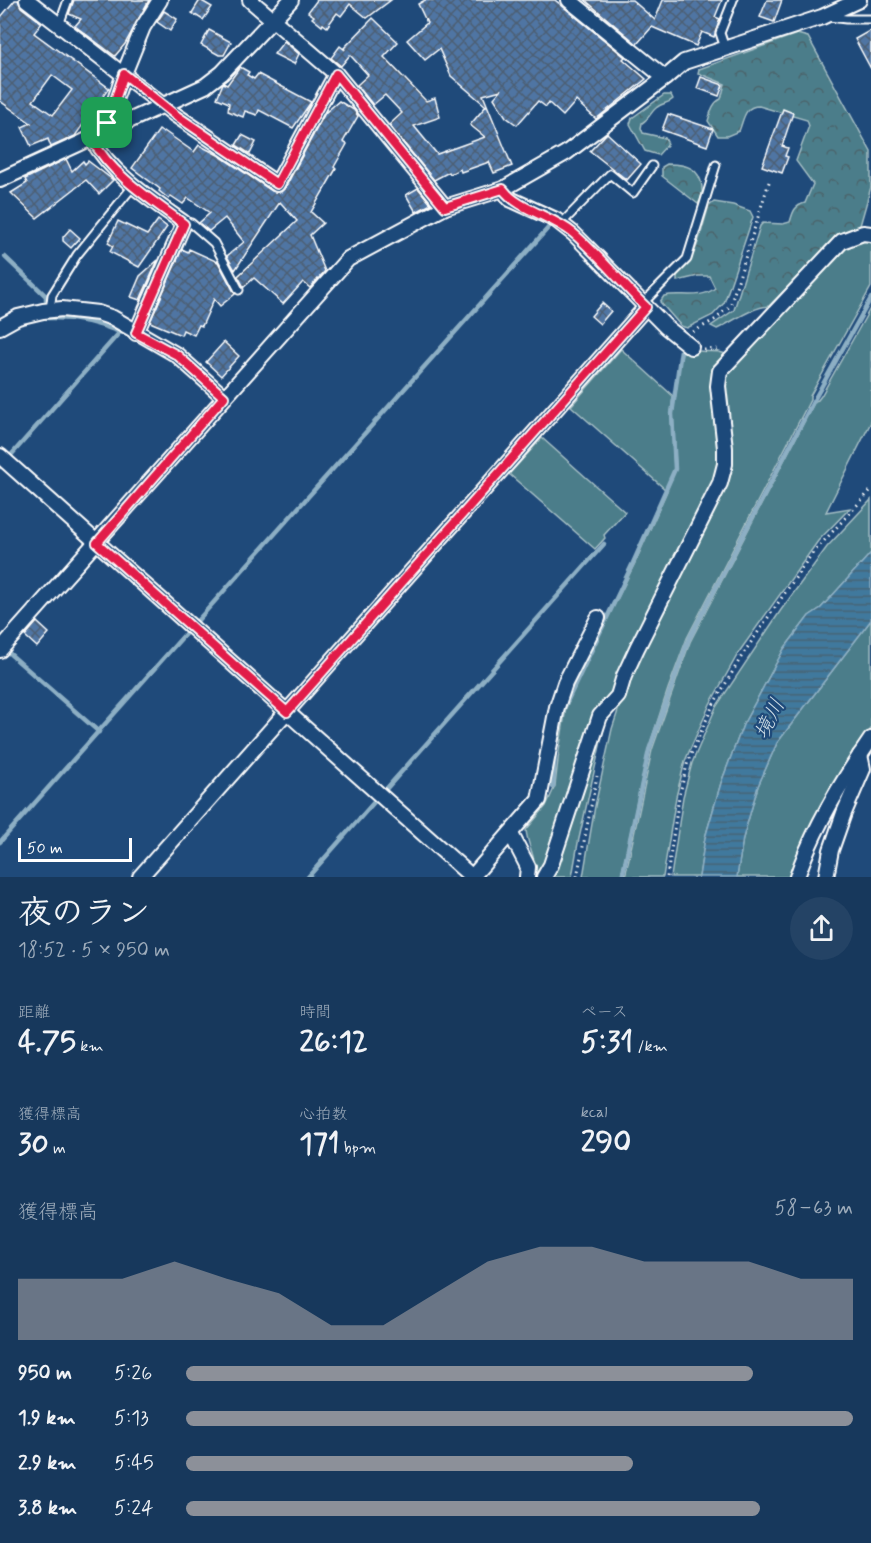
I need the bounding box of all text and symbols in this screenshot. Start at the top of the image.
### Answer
pin [81,97,132,148]
icon: arrive [90,106,123,139]
water label: 境川 [748,694,792,744]
scale bar [18,835,132,863]
text: 50 m [27,838,63,859]
text: 夜のラン [18,892,150,936]
button: share [790,897,853,960]
text: 18:52 · 5 × 950 m [18,937,170,964]
text: 距離 [18,1002,50,1023]
text: 時間 [299,1002,331,1023]
text: ペース [581,1002,628,1023]
text: 4.75 [18,1023,76,1062]
text: 26:12 [299,1023,368,1062]
text: 5:31 [581,1023,633,1062]
text: km [76,1036,104,1057]
text: /km [633,1036,668,1057]
text: kcal [581,1102,608,1123]
text: 獲得標高 [18,1104,82,1125]
text: 心拍数 [299,1104,347,1125]
text: 290 [581,1123,631,1162]
text: 30 [18,1125,49,1164]
text: 171 [299,1125,340,1164]
text: m [49,1138,66,1159]
text: bpm [340,1138,376,1159]
text: 58–63 m [775,1195,853,1222]
text: 獲得標高 [18,1199,98,1226]
text: 950 m [18,1360,72,1387]
text: 5:26 [114,1360,152,1387]
text: 1.9 km [18,1405,76,1432]
text: 5:13 [114,1405,149,1432]
text: 2.9 km [18,1450,76,1477]
text: 5:45 [114,1450,154,1477]
text: 3.8 km [18,1495,77,1522]
text: 5:24 [114,1495,153,1522]

